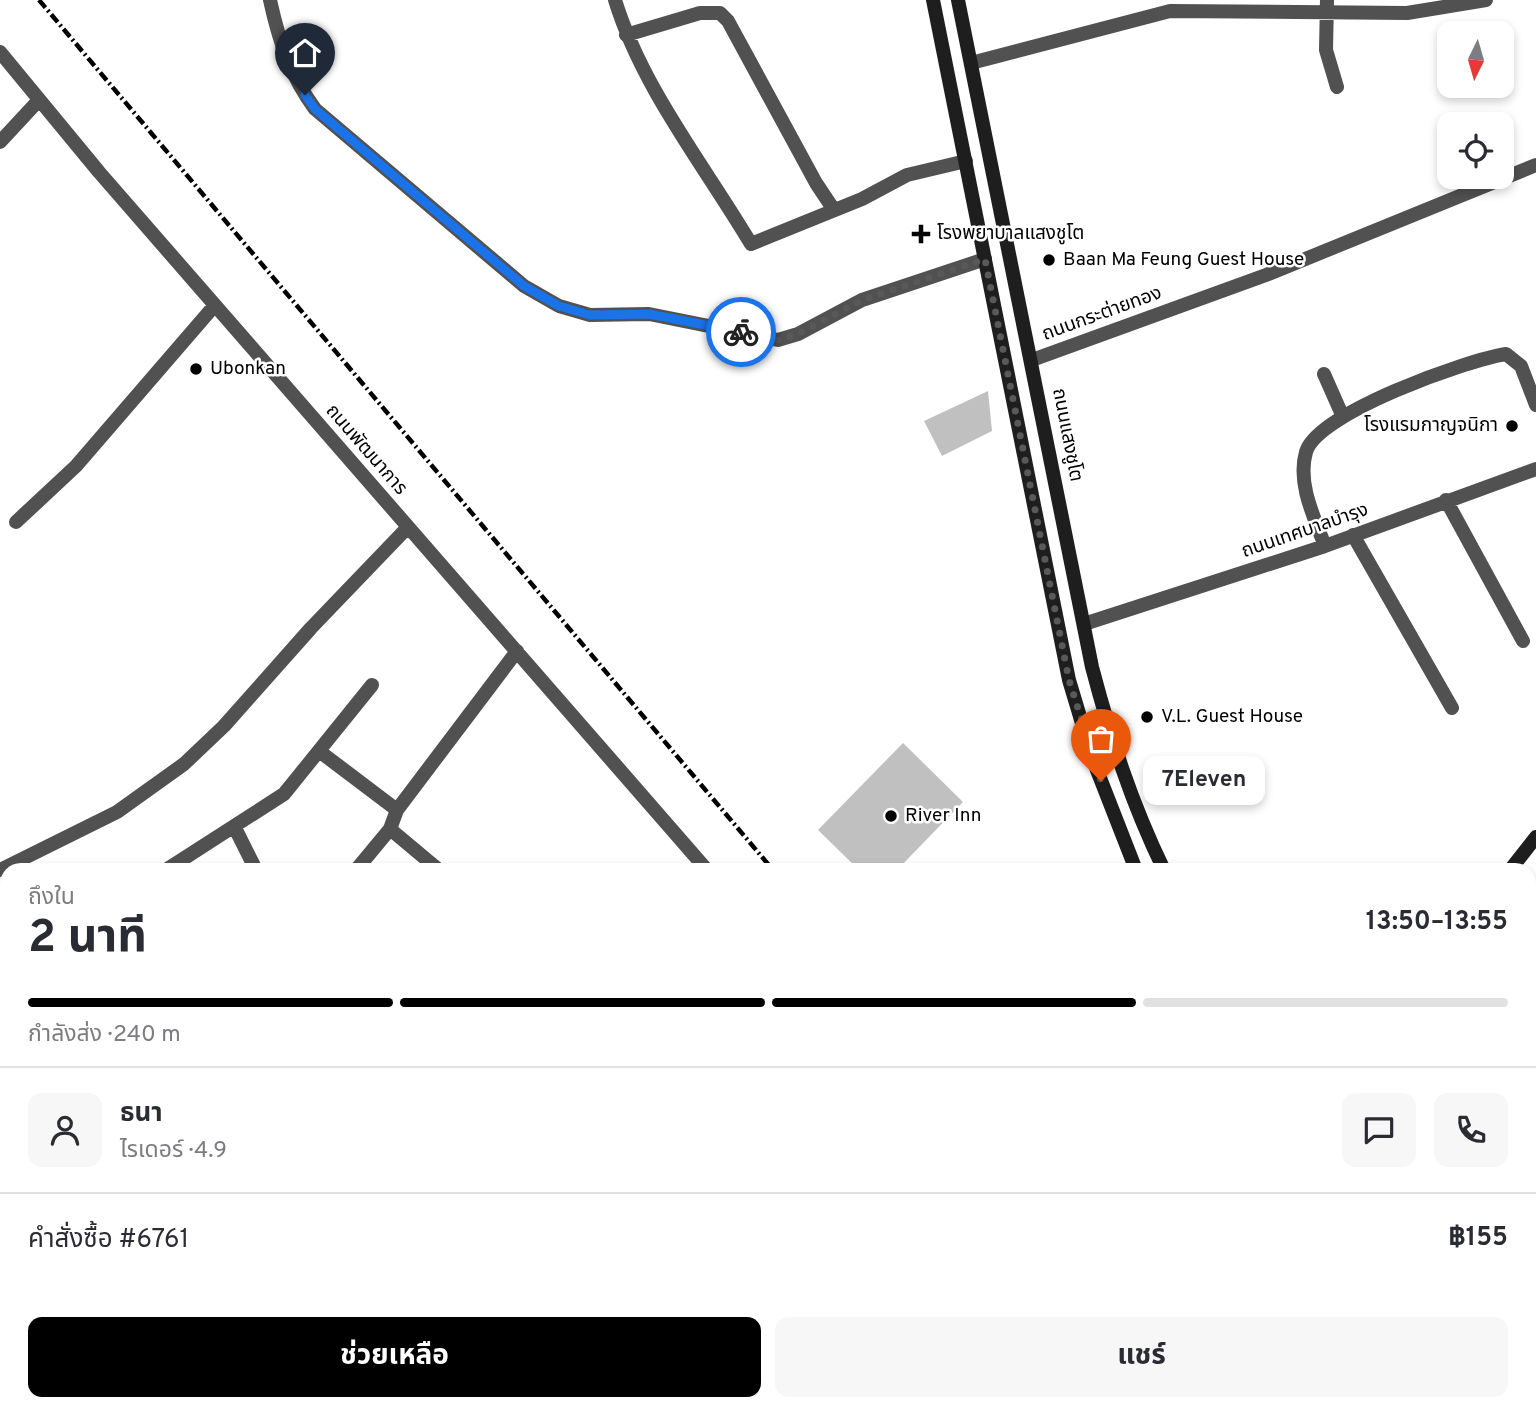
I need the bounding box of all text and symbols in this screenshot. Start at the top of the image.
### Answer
north arrow [1437,21,1514,98]
map controls [1437,21,1514,189]
pin [275,23,335,95]
icon: home [286,34,324,72]
button: locate [1437,112,1514,189]
place label: โรงพยาบาลแสงชูโต [937,222,1084,246]
marker: โรงพยาบาลแสงชูโต [911,224,931,244]
place label: Baan Ma Feung Guest House [1063,248,1304,272]
marker: Baan Ma Feung Guest House [1041,252,1057,268]
street label: ถนนกระต่ายทอง [1039,280,1165,347]
courier [706,297,776,367]
icon: bike [722,313,760,351]
place label: Ubonkan [210,357,286,381]
marker: Ubonkan [188,361,204,377]
street label: ถนนแสงชูโต [1046,386,1088,484]
street label: ถนนพัฒนาการ [320,400,412,500]
place label: โรงแรมกาญจนิกา [1364,414,1498,438]
marker: โรงแรมกาญจนิกา [1504,418,1520,434]
street label: ถนนเทศบาลบำรุง [1238,498,1372,564]
place label: V.L. Guest House [1161,705,1303,729]
pin [1071,709,1131,781]
marker: V.L. Guest House [1139,709,1155,725]
icon: bag [1082,720,1120,758]
callout: 7Eleven [1143,756,1266,806]
text: 7Eleven [1162,766,1246,795]
place label: River Inn [905,804,981,828]
marker: River Inn [883,808,899,824]
text: ถึงใน [28,884,75,913]
text: 13:50–13:55 [1366,906,1508,939]
text: 2 นาที [28,910,147,969]
text: กำลังส่ง · 240 m [28,1021,181,1050]
button: person [28,1093,102,1167]
button: chat [1342,1093,1416,1167]
button: phone [1434,1093,1508,1167]
text: ธนา [120,1098,163,1131]
text: ไรเดอร์ · 4.9 [120,1137,227,1166]
text: ฿155 [1448,1222,1508,1255]
text: คำสั่งซื้อ #6761 [28,1224,189,1257]
button: ช่วยเหลือ [28,1317,761,1397]
button: แชร์ [775,1317,1508,1397]

